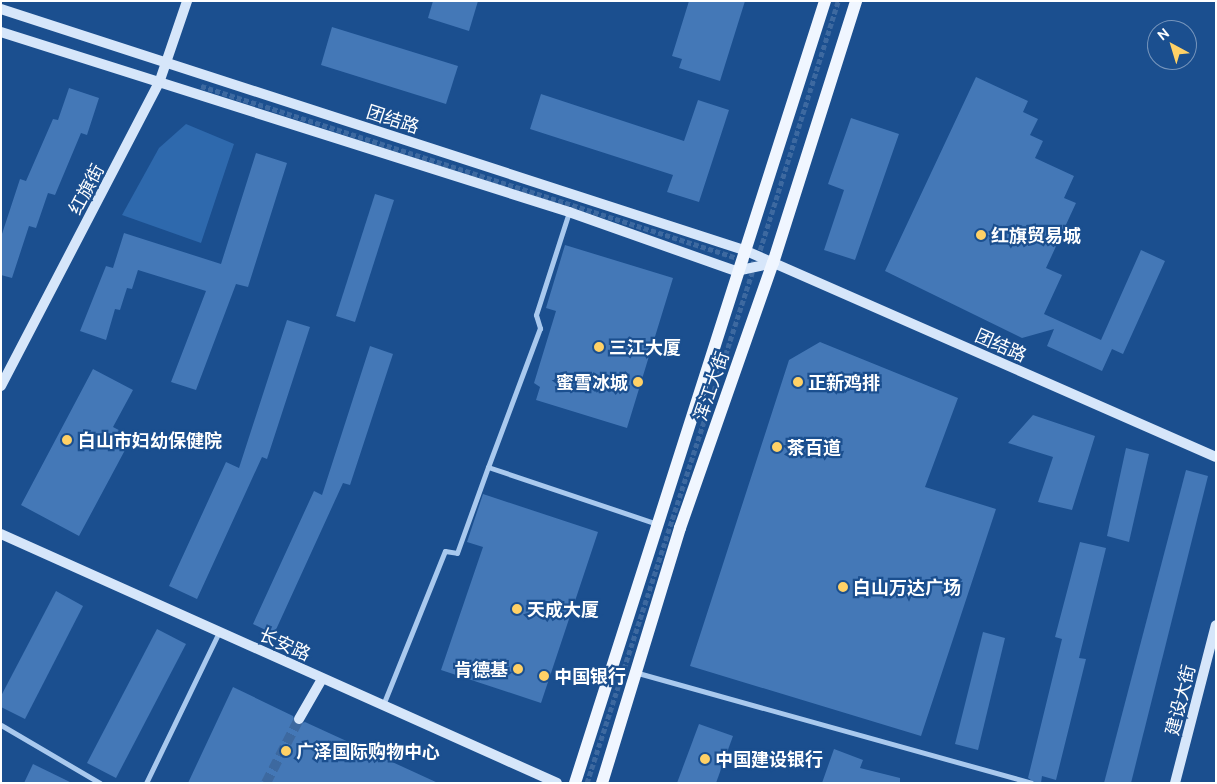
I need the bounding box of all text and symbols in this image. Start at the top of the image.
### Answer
north arrow [1147,20,1197,70]
text: N [1154,25,1172,44]
street label: 团结路 [364,100,422,138]
street label: 红旗街 [64,160,108,218]
place label: 红旗贸易城 [991,224,1081,246]
marker: 红旗贸易城 [975,229,987,241]
street label: 团结路 [972,324,1030,366]
place label: 三江大厦 [609,336,681,358]
marker: 三江大厦 [593,341,605,353]
street label: 浑江大街 [689,348,733,424]
place label: 蜜雪冰城 [556,371,628,393]
place label: 正新鸡排 [808,371,880,393]
marker: 蜜雪冰城 [632,376,644,388]
marker: 正新鸡排 [792,376,804,388]
place label: 白山市妇幼保健院 [78,429,222,451]
marker: 白山市妇幼保健院 [60,433,74,447]
place label: 茶百道 [787,436,841,458]
marker: 茶百道 [771,441,783,453]
place label: 白山万达广场 [853,576,961,598]
marker: 白山万达广场 [837,581,849,593]
place label: 天成大厦 [527,598,599,620]
marker: 天成大厦 [511,603,523,615]
street label: 长安路 [256,623,314,665]
place label: 肯德基 [454,658,508,680]
street label: 建设大街 [1161,662,1199,738]
marker: 肯德基 [512,663,524,675]
place label: 中国银行 [554,665,626,687]
marker: 中国银行 [538,670,550,682]
place label: 广泽国际购物中心 [296,740,440,762]
marker: 广泽国际购物中心 [280,745,292,757]
place label: 中国建设银行 [715,748,823,770]
marker: 中国建设银行 [699,753,711,765]

